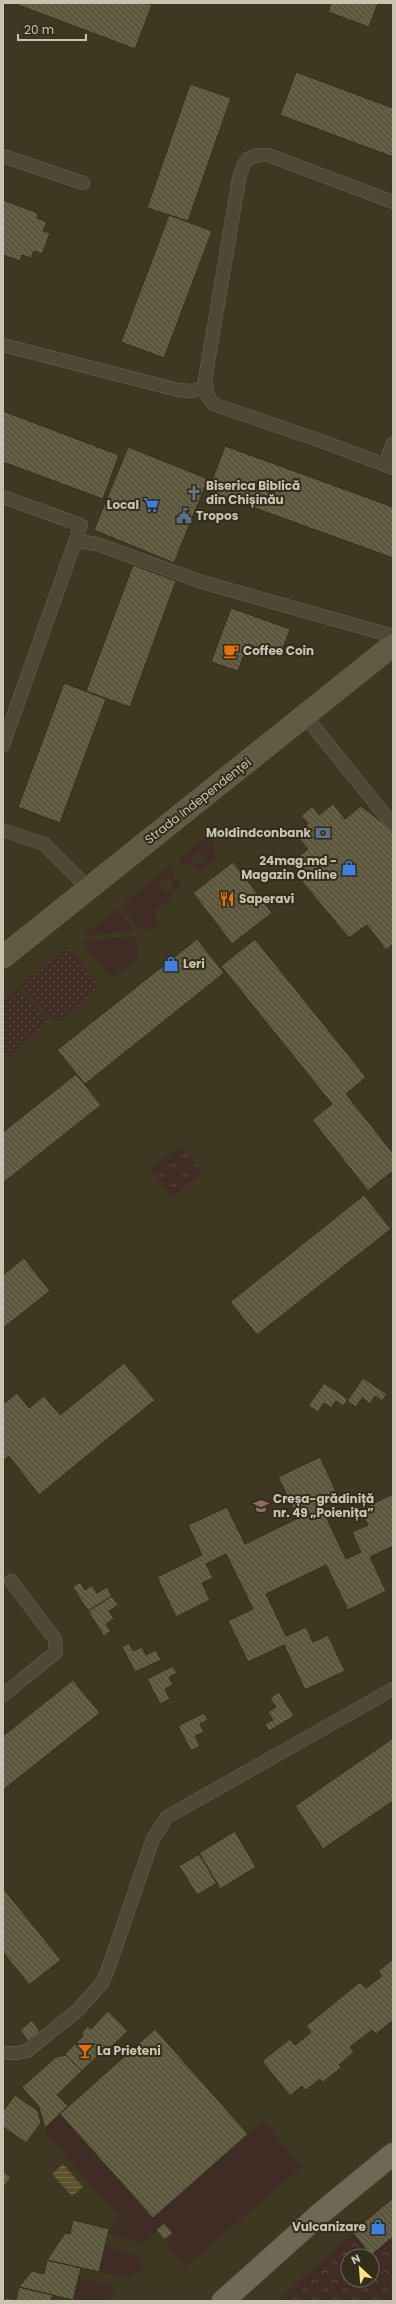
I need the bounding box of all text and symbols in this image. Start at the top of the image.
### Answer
scale bar [18,16,86,42]
text: 20 m [24,21,54,38]
place label: Biserica Biblică din Chișinău [206,477,300,508]
church icon: Biserica Biblică din Chișinău [185,484,203,502]
place label: Local [107,496,139,513]
supermarket icon: Local [142,496,160,514]
public building icon: Tropos [175,507,193,525]
place label: Tropos [196,507,239,524]
cafe icon: Coffee Coin [222,642,240,660]
place label: Coffee Coin [243,642,314,659]
street label: Strada Independenței [141,754,255,848]
place label: Moldindconbank [206,824,312,841]
bank icon: Moldindconbank [314,824,332,842]
place label: 24mag.md - Magazin Online [241,852,338,883]
shop icon: 24mag.md - Magazin Online [340,859,358,877]
restaurant icon: Saperavi [218,890,236,908]
place label: Saperavi [239,890,294,907]
shop icon: Leri [162,955,180,973]
place label: Leri [183,955,205,972]
place label: Creșa-grădiniță nr. 49 „Poienița” [273,1490,374,1521]
school or university icon: Creșa-grădiniță nr. 49 „Poienița” [252,1497,270,1515]
bar icon: La Prieteni [76,2042,94,2060]
place label: La Prieteni [97,2042,161,2059]
place label: Vulcanizare [292,2218,367,2235]
shop icon: Vulcanizare [369,2218,387,2236]
north arrow [340,2248,380,2288]
text: N [348,2250,363,2268]

